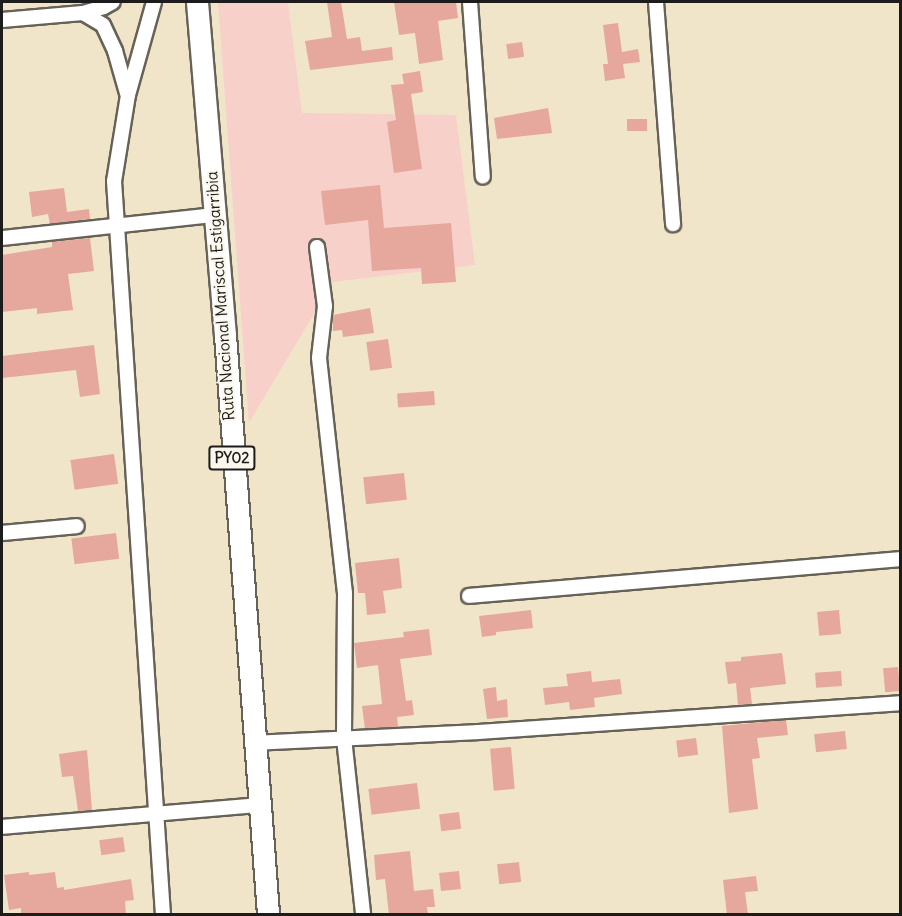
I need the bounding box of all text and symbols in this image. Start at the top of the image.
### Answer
street label: Ruta Nacional Mariscal Estigarribia [202,171,238,421]
road number: PY02 [208,446,256,470]

